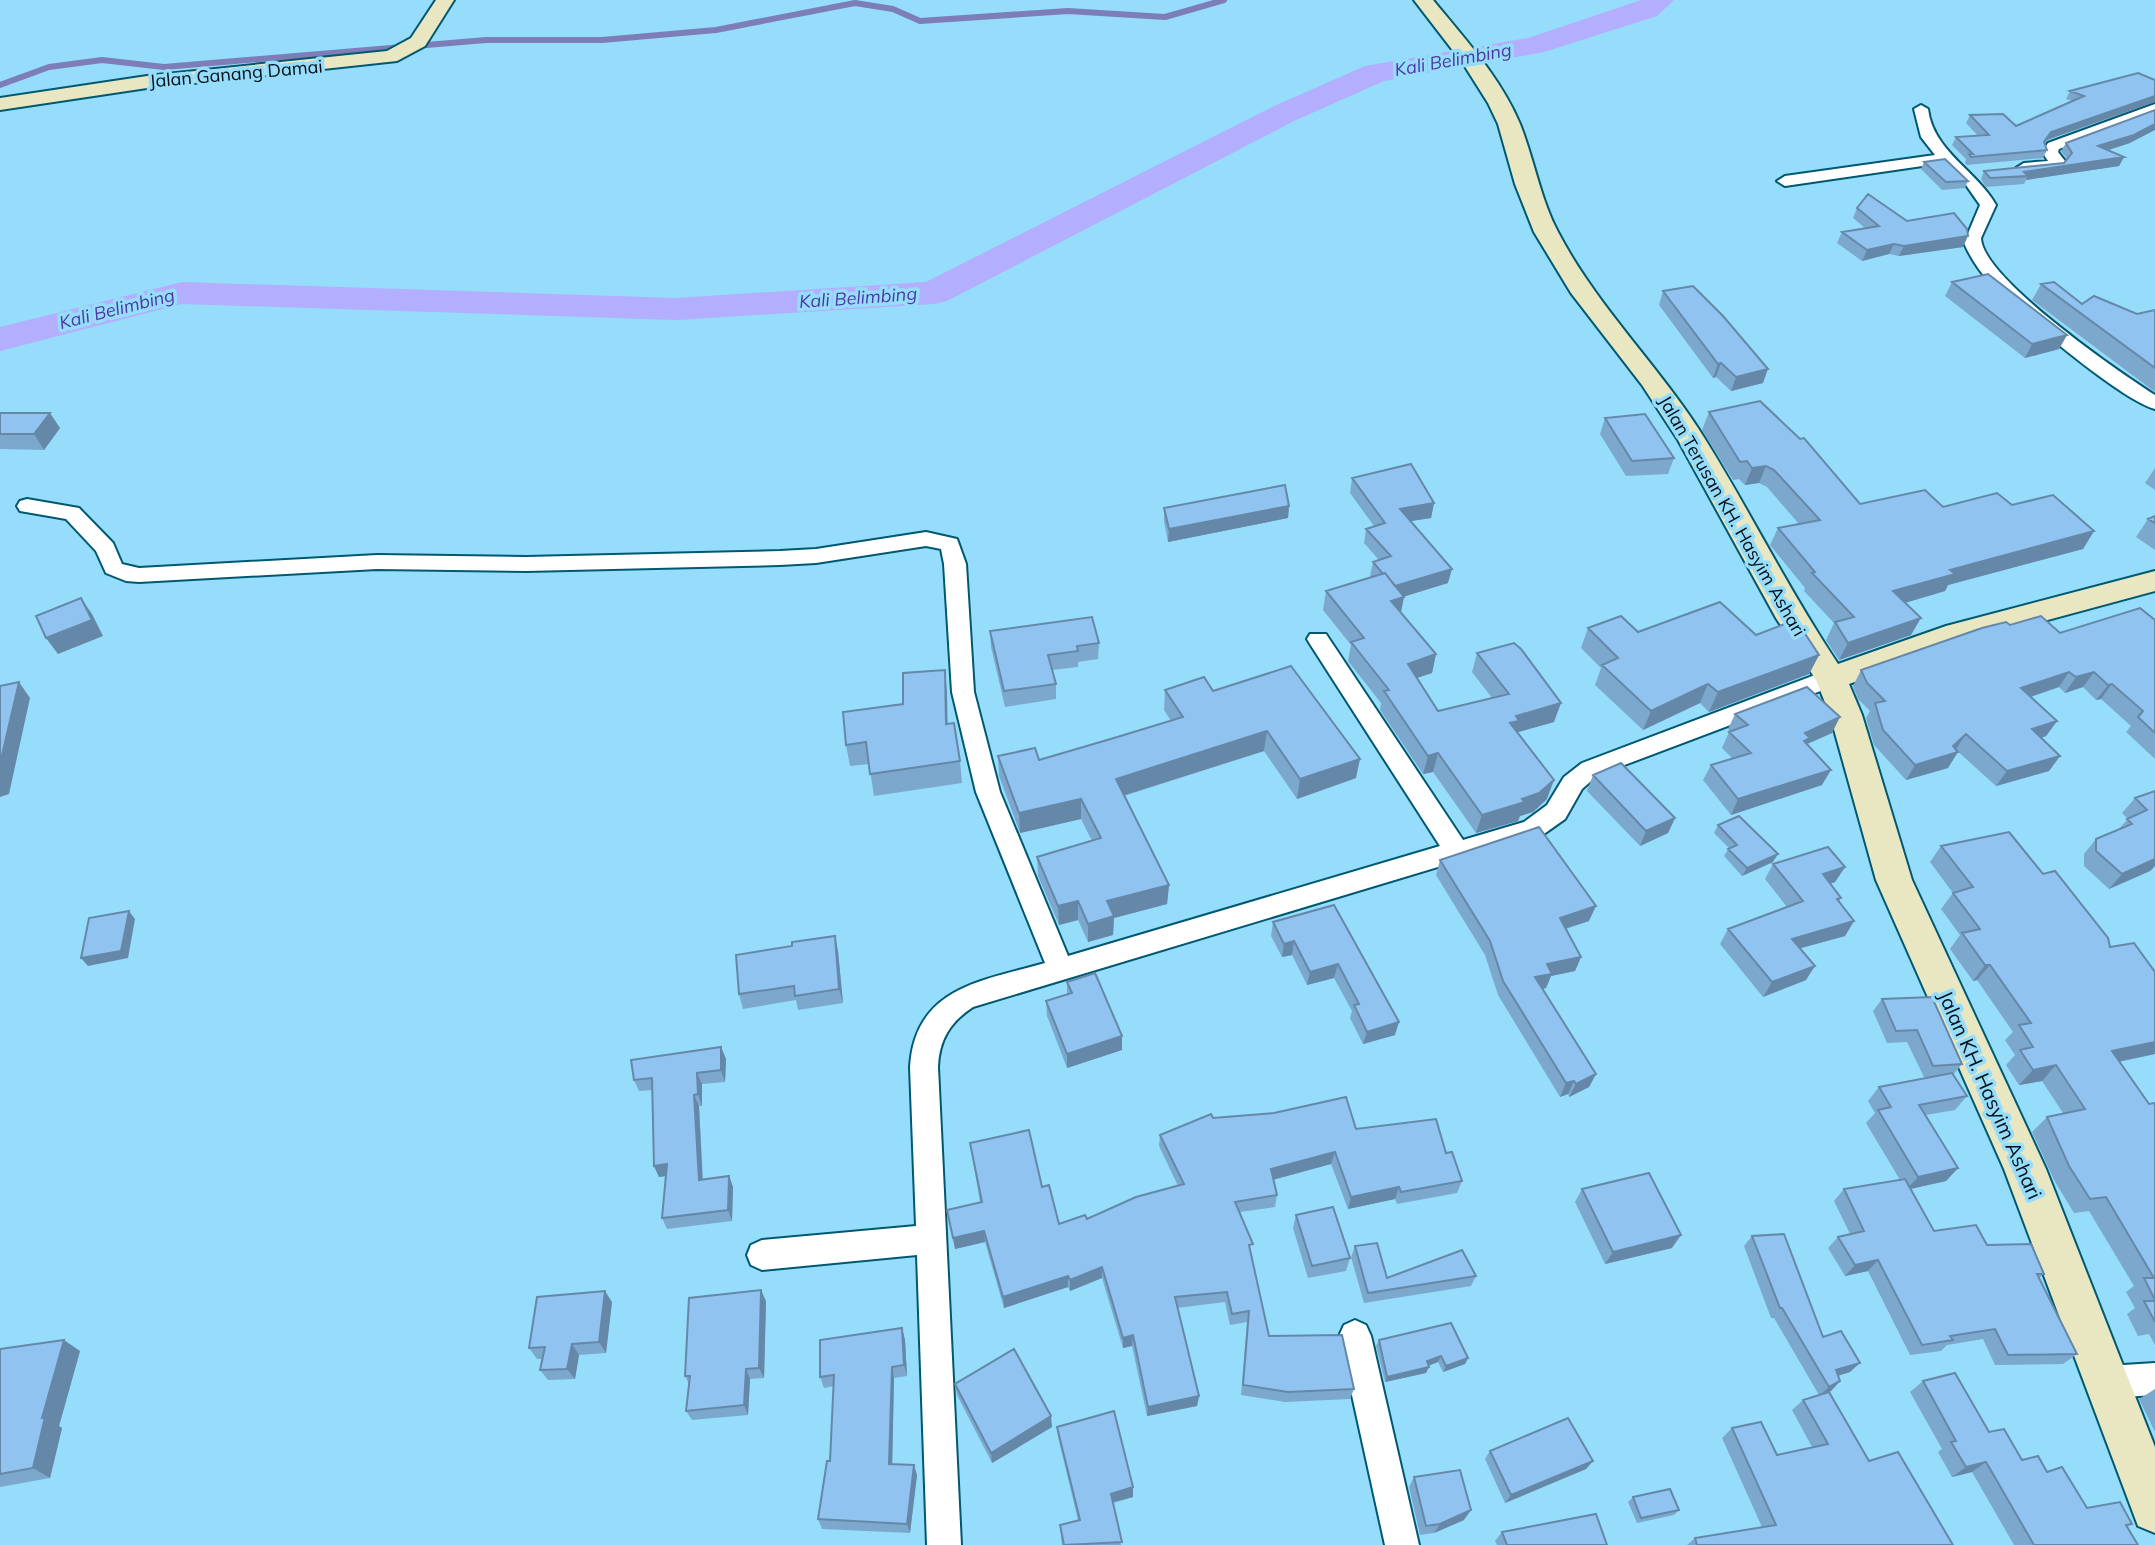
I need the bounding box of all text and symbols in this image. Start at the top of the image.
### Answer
water label: Kali Belimbing [1393,38,1513,81]
street label: Jalan Ganang Damai [148,54,323,93]
water label: Kali Belimbing [798,282,918,313]
water label: Kali Belimbing [57,283,177,334]
street label: Jalan Terusan KH. Hasyim Ashari [1654,391,1811,640]
street label: Jalan KH. Hasyim Ashari [1933,987,2048,1203]

